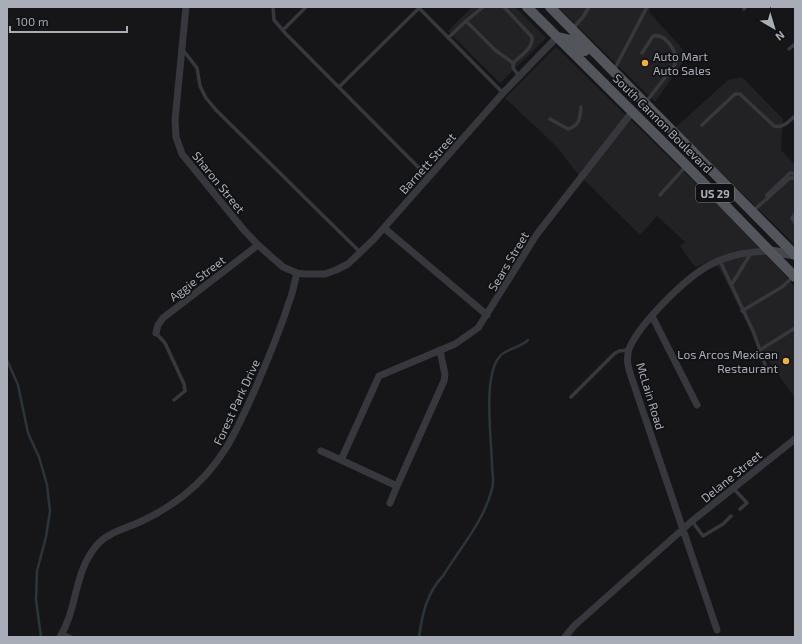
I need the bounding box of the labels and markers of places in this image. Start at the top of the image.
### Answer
place label: Auto Mart Auto Sales [653,49,711,77]
marker: Auto Mart Auto Sales [640,58,650,68]
place label: Los Arcos Mexican Restaurant [677,347,778,375]
marker: Los Arcos Mexican Restaurant [781,356,791,366]

